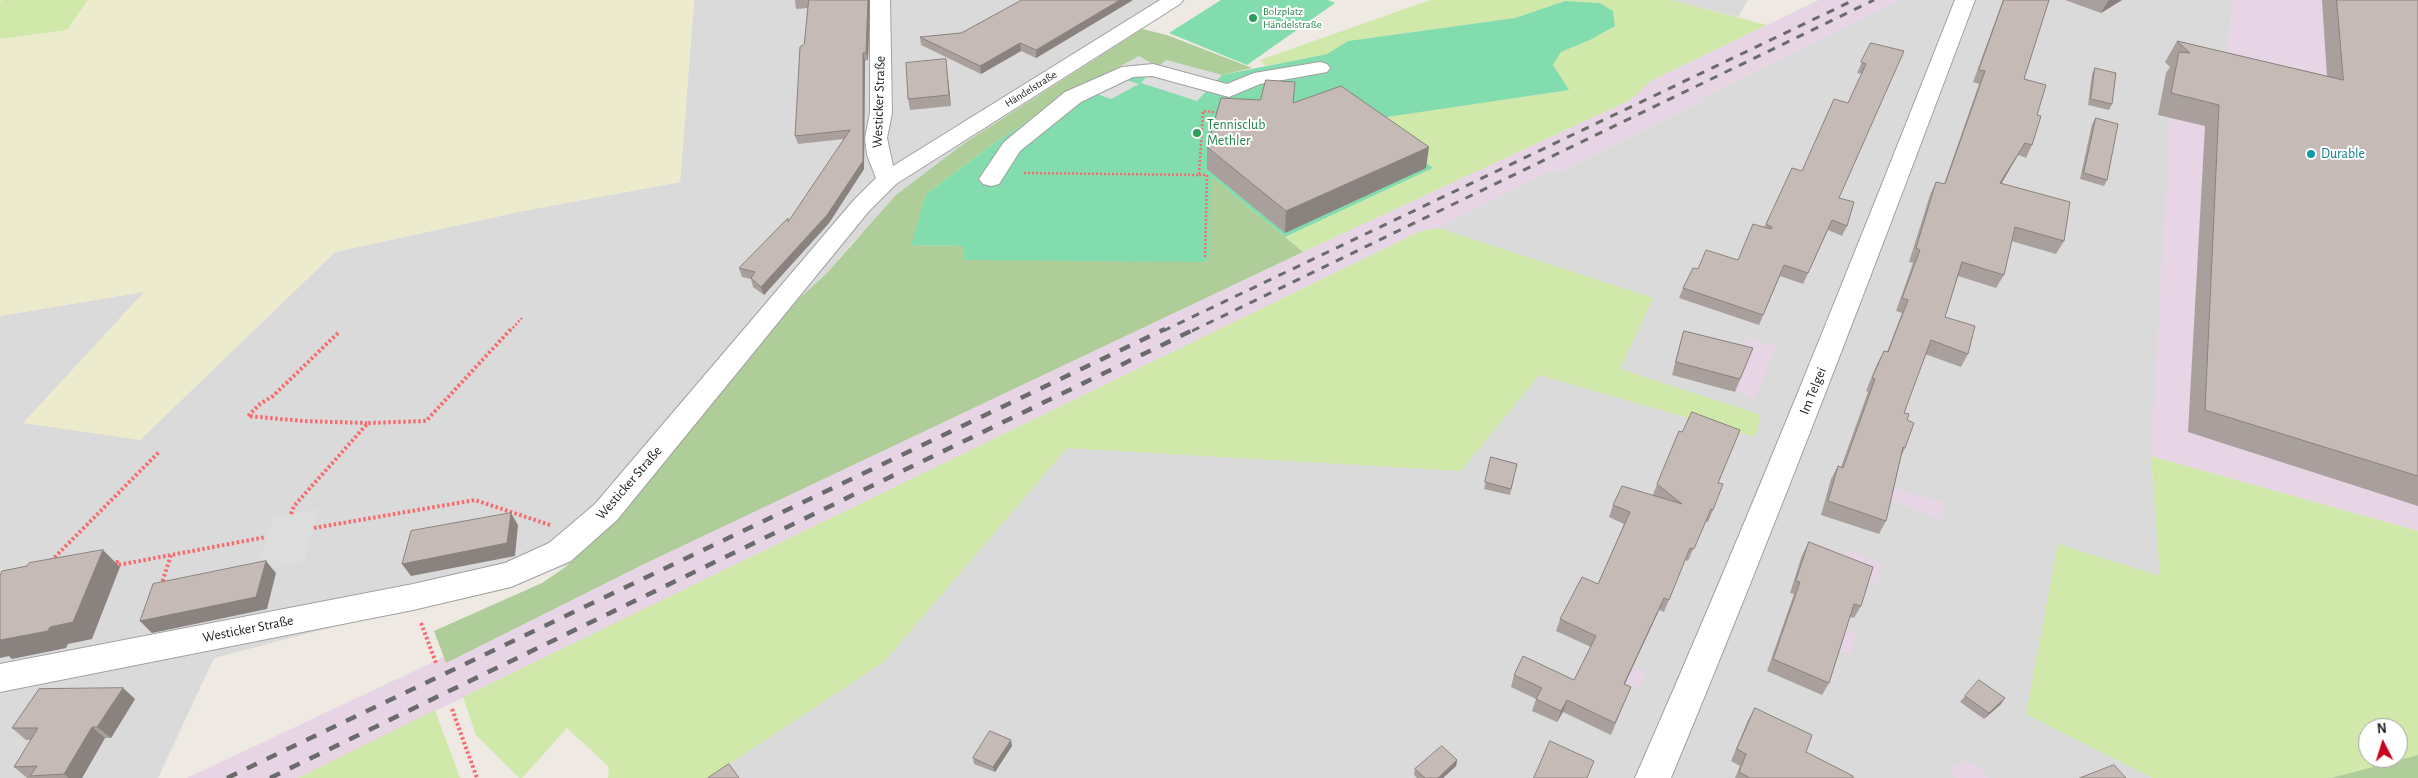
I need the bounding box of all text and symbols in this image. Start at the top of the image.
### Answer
place label: Bolzplatz Händelstraße [1263,5,1322,31]
marker: Bolzplatz Händelstraße [1247,12,1259,24]
street label: Westicker Straße [869,56,889,148]
street label: Händelstraße [1003,68,1059,110]
place label: Tennisclub Methler [1207,117,1265,150]
marker: Tennisclub Methler [1191,127,1203,139]
place label: Durable [2321,146,2365,162]
marker: Durable [2305,148,2317,160]
street label: Im Telgei [1796,365,1830,417]
street label: Westicker Straße [592,443,666,523]
street label: Westicker Straße [201,612,295,646]
north arrow [2358,718,2408,768]
text: N [2376,722,2387,736]

